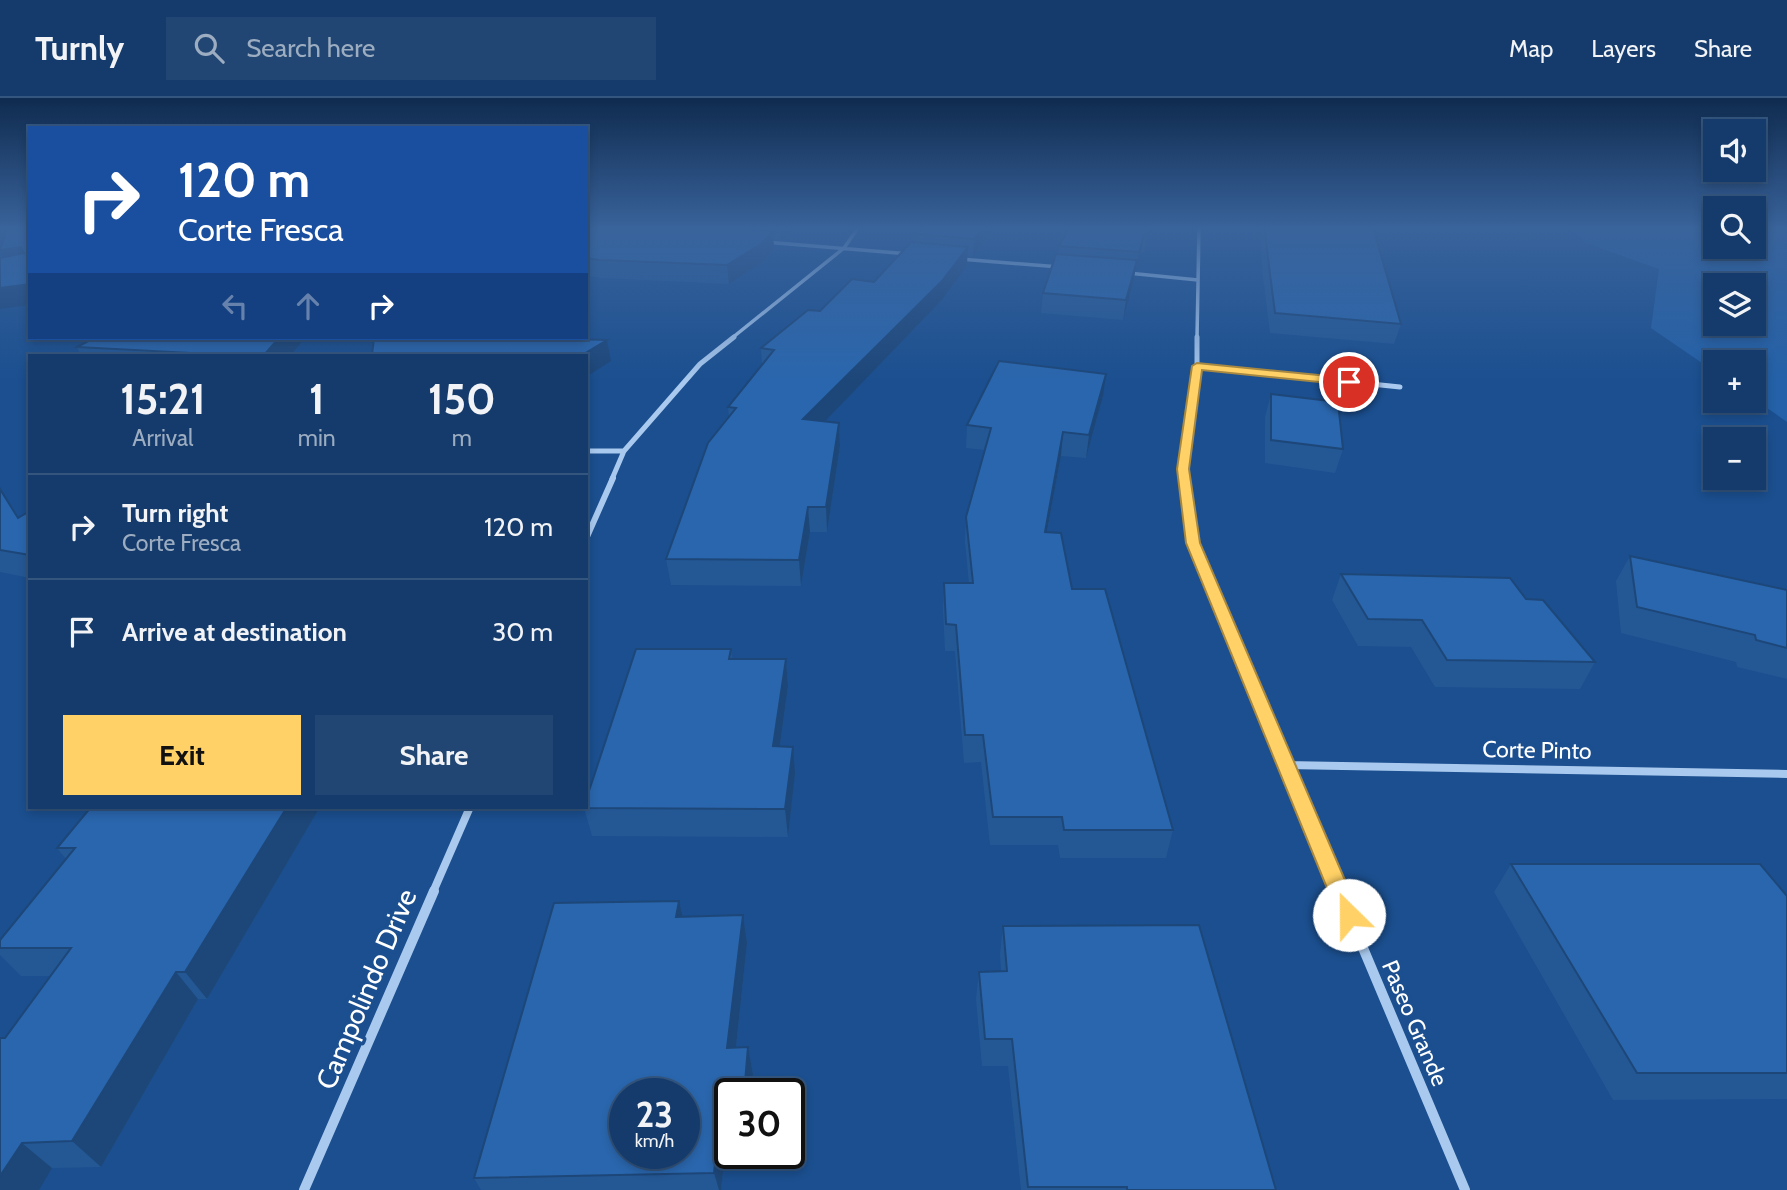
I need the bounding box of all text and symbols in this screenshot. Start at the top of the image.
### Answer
search box [166,17,656,80]
text: Turnly [35,28,124,68]
icon: search [190,29,228,67]
text: Search here [246,32,375,64]
text: Map [1509,34,1553,63]
text: Layers [1591,34,1656,63]
text: Share [1694,34,1752,63]
map controls [1703,119,1766,490]
button: sound [1703,119,1766,182]
text: 120 m [178,150,310,209]
icon: right [63,154,154,245]
button: search [1703,196,1766,259]
text: Corte Fresca [178,210,344,249]
button: layers [1703,273,1766,336]
icon: left [216,287,254,325]
icon: ahead [289,287,327,325]
icon: right [362,287,400,325]
button: + [1703,350,1766,413]
pin [1319,352,1379,412]
icon: arrive [1330,363,1368,401]
text: 15:21 [120,373,205,425]
text: 1 [309,373,324,425]
text: 150 [428,373,496,425]
text: Arrival [132,424,193,452]
text: min [298,424,336,452]
text: m [452,424,472,452]
button: − [1703,427,1766,490]
text: Turn right [122,497,228,529]
icon: right [63,508,101,546]
text: 120 m [484,511,553,543]
text: Corte Fresca [122,529,241,557]
icon: arrive [63,613,101,651]
text: Arrive at destination [122,616,347,648]
text: 30 m [492,616,553,648]
button: Exit [63,715,301,795]
button: Share [315,715,553,795]
street label: Corte Pinto [1482,735,1592,765]
position arrow [1312,878,1386,952]
street label: Campolindo Drive [308,884,424,1094]
street label: Paseo Grande [1376,956,1454,1090]
speed limit sign: 30 [714,1078,805,1169]
text: 23 [636,1093,673,1136]
text: km/h [635,1130,674,1152]

